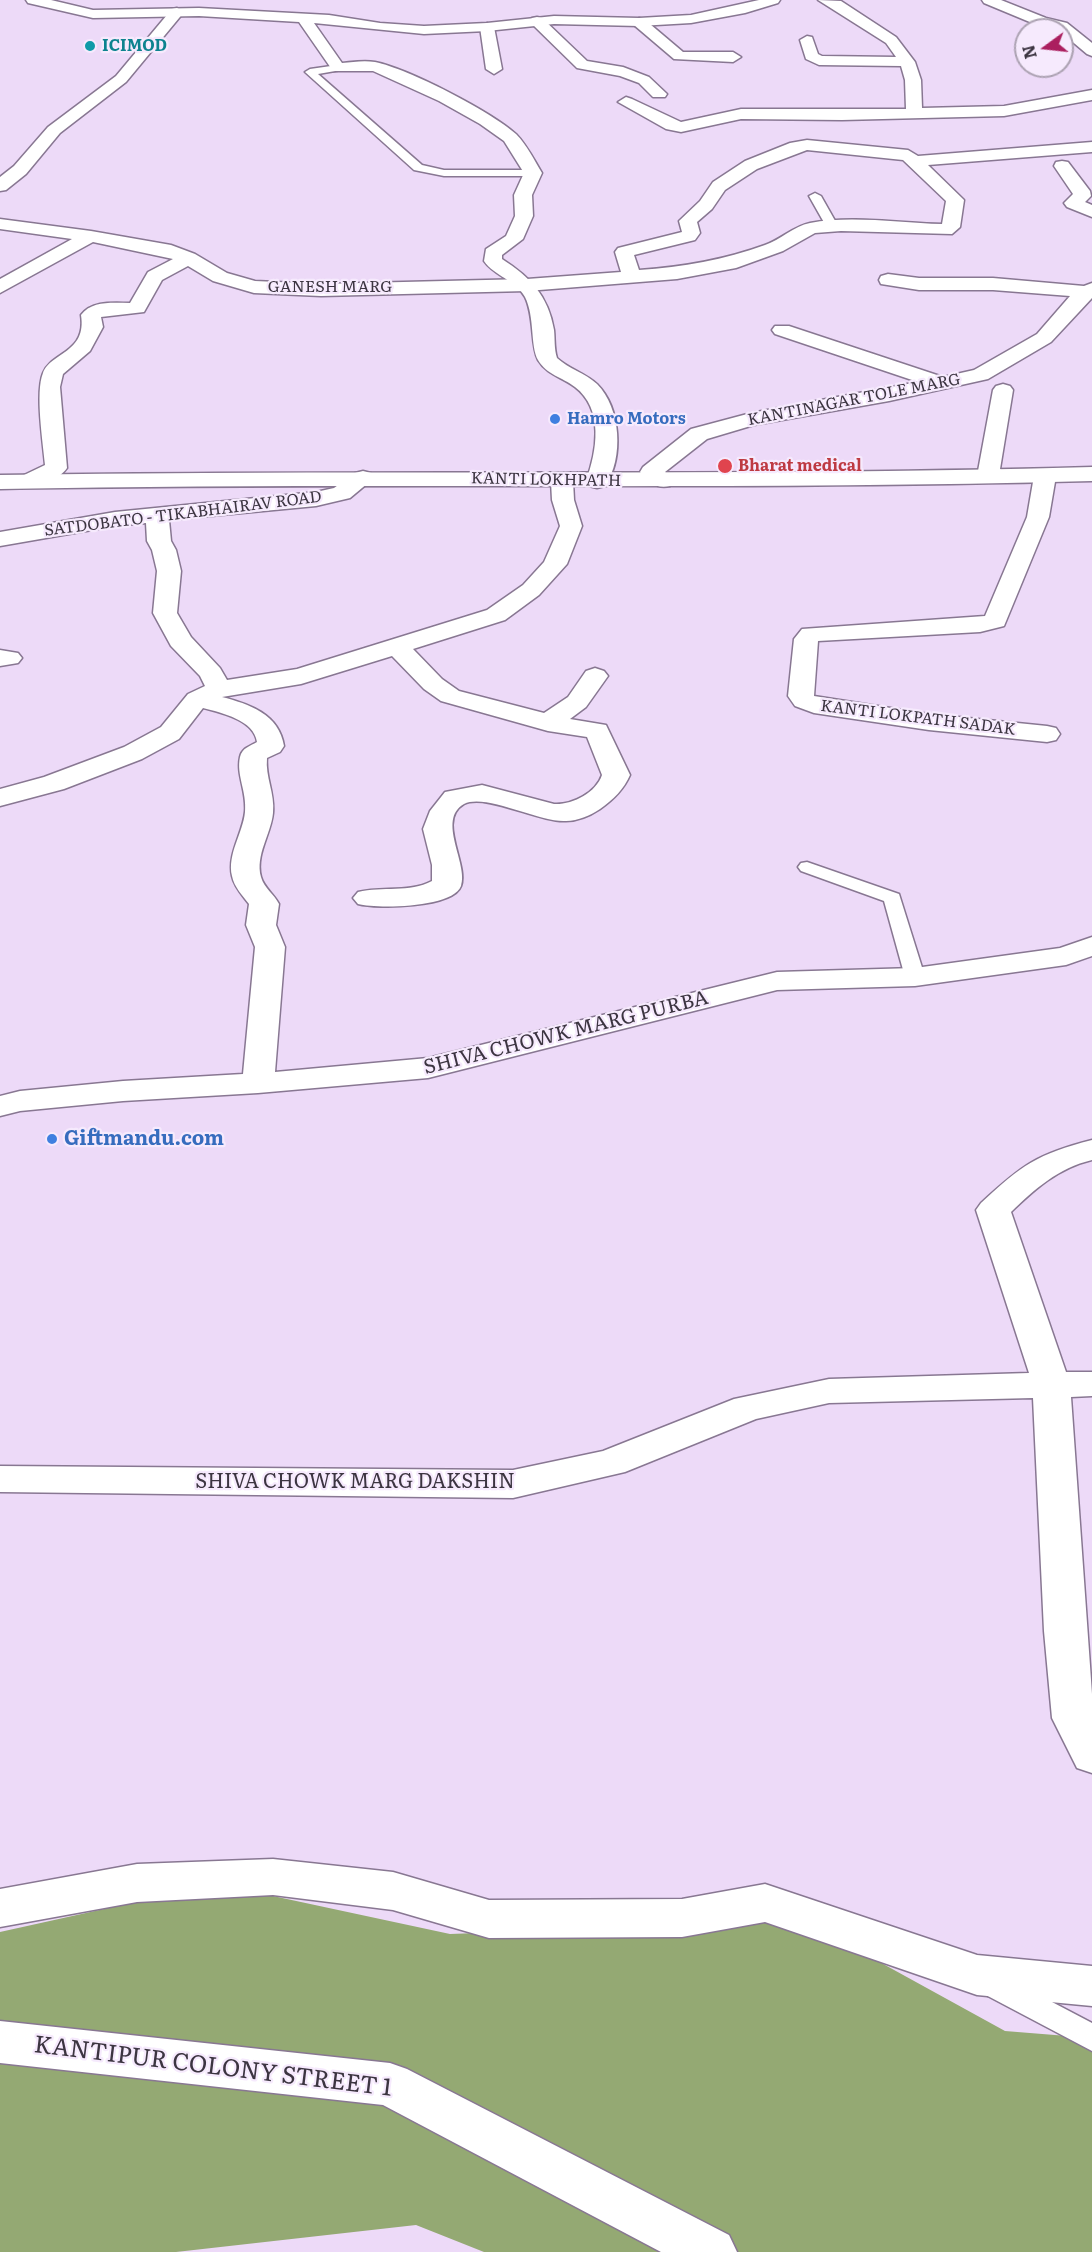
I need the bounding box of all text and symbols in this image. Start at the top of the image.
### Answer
north arrow [1014,18,1074,78]
place label: ICIMOD [102,36,167,56]
marker: ICIMOD [83,39,97,53]
text: N [1015,43,1042,62]
street label: GANESH MARG [268,277,392,297]
street label: KANTINAGAR TOLE MARG [746,370,962,430]
place label: Hamro Motors [567,409,686,429]
marker: Hamro Motors [548,412,562,426]
place label: Bharat medical [738,456,862,476]
marker: Bharat medical [716,457,734,475]
street label: KANTI LOKHPATH [471,469,621,491]
street label: SATDOBATO - TIKABHAIRAV ROAD [43,487,323,541]
street label: KANTI LOKPATH SADAK [819,697,1017,739]
street label: SHIVA CHOWK MARG PURBA [421,986,711,1080]
place label: Giftmandu.com [64,1127,224,1151]
marker: Giftmandu.com [45,1132,59,1146]
street label: SHIVA CHOWK MARG DAKSHIN [195,1470,515,1494]
street label: KANTIPUR COLONY STREET 1 [32,2031,394,2103]

